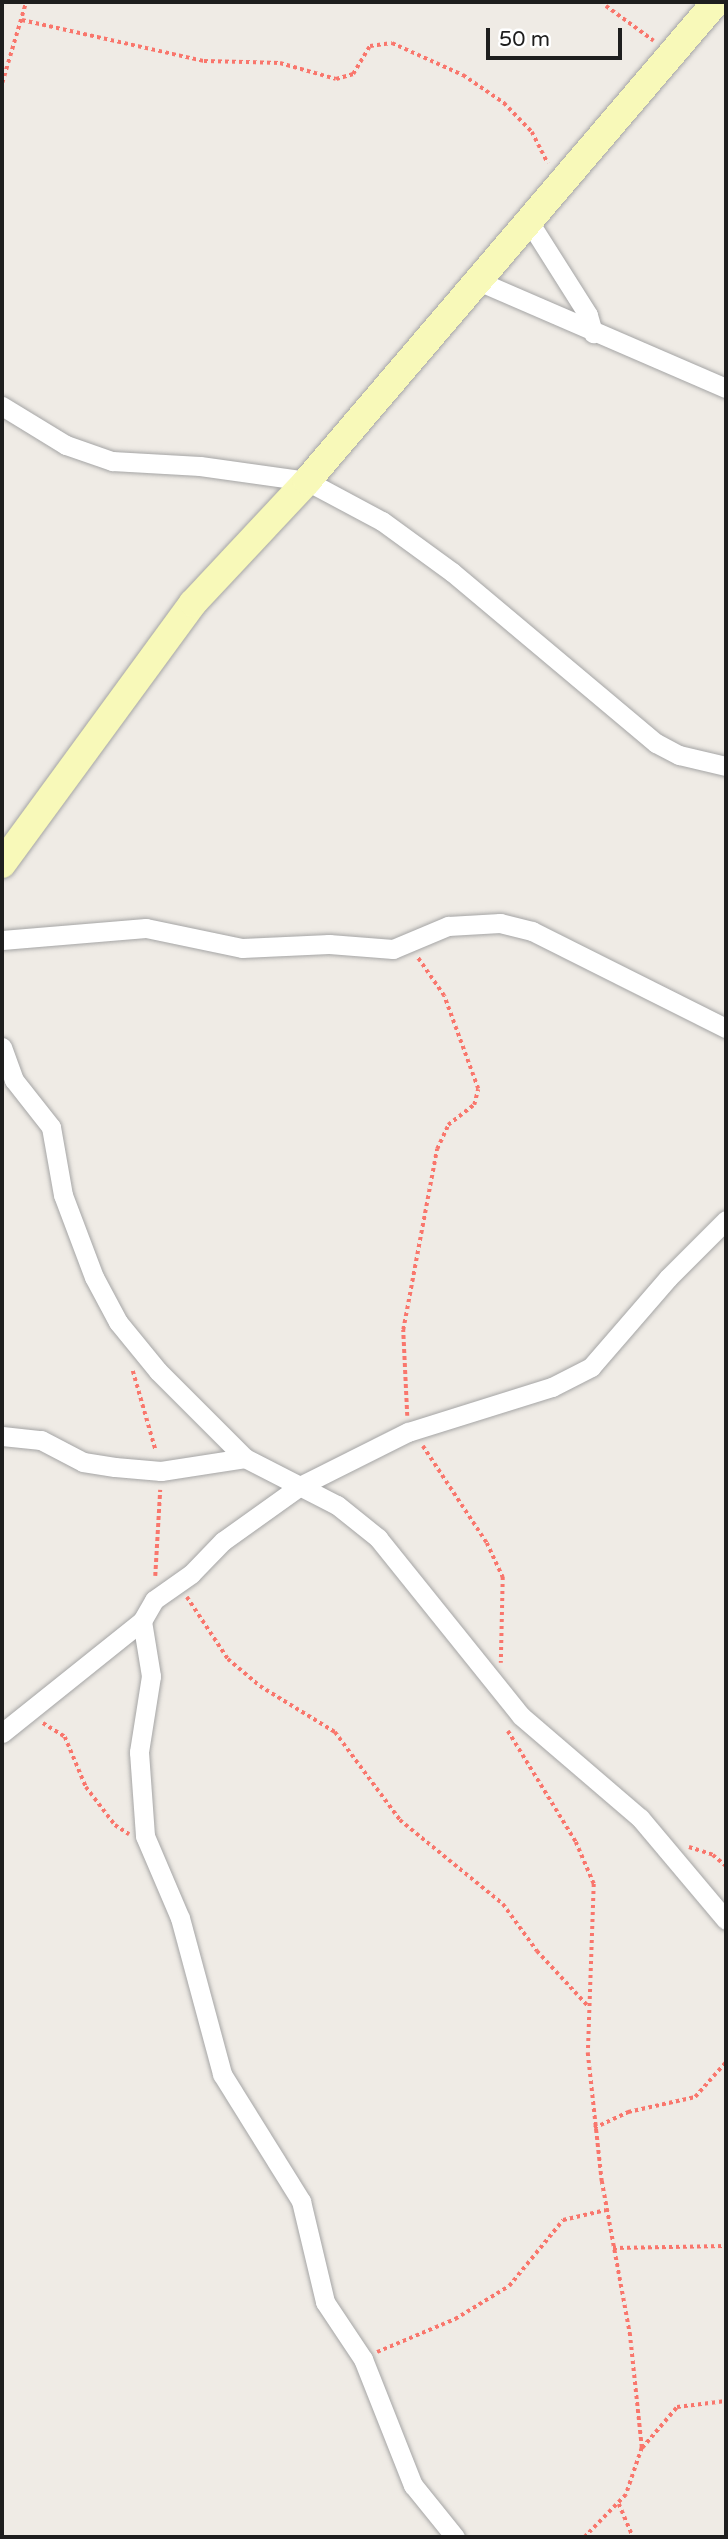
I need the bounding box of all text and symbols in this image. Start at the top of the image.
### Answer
scale bar [490,14,626,58]
text: 50 m [499,27,550,52]

